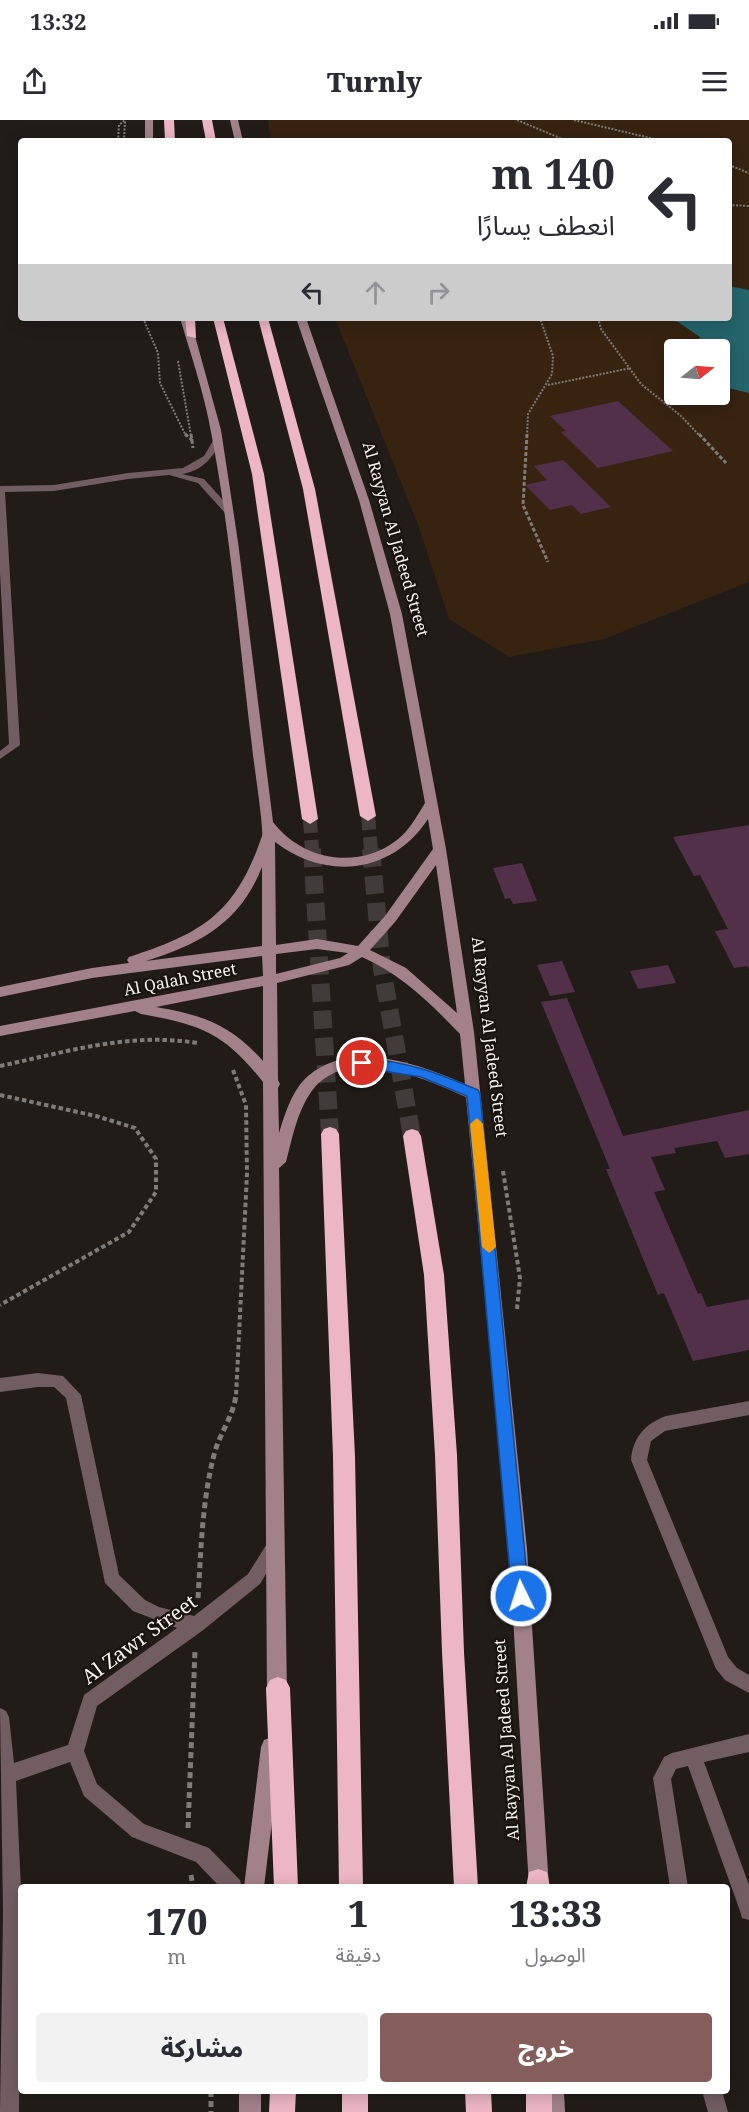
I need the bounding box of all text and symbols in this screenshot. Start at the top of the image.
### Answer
text: 13:32 [30,6,86,36]
text: Turnly [327,63,422,100]
icon: share [18,65,51,98]
icon: menu [698,65,731,98]
text: 140 m [491,144,615,201]
icon: left [636,162,714,240]
text: انعطف يسارًا [477,206,615,243]
icon: left [296,276,329,309]
icon: ahead [359,276,392,309]
icon: right [422,276,455,309]
north arrow [664,339,730,405]
map controls [664,339,730,405]
street label: Al Rayyan Al Jadeed Street [358,439,434,639]
street label: Al Rayyan Al Jadeed Street [467,935,513,1139]
street label: Al Qalah Street [122,957,239,1001]
pin [336,1037,387,1088]
icon: arrive [345,1046,378,1079]
position arrow [489,1564,553,1628]
street label: Al Zawr Street [76,1588,202,1690]
street label: Al Rayyan Al Jadeed Street [488,1638,524,1841]
text: 1 [348,1889,368,1938]
text: 13:33 [509,1889,602,1938]
text: 170 [146,1897,207,1946]
text: دقيقة [335,1941,381,1968]
text: الوصول [525,1941,586,1968]
text: m [167,1943,186,1970]
button: مشاركة [36,2013,368,2082]
button: خروج [380,2013,712,2082]

